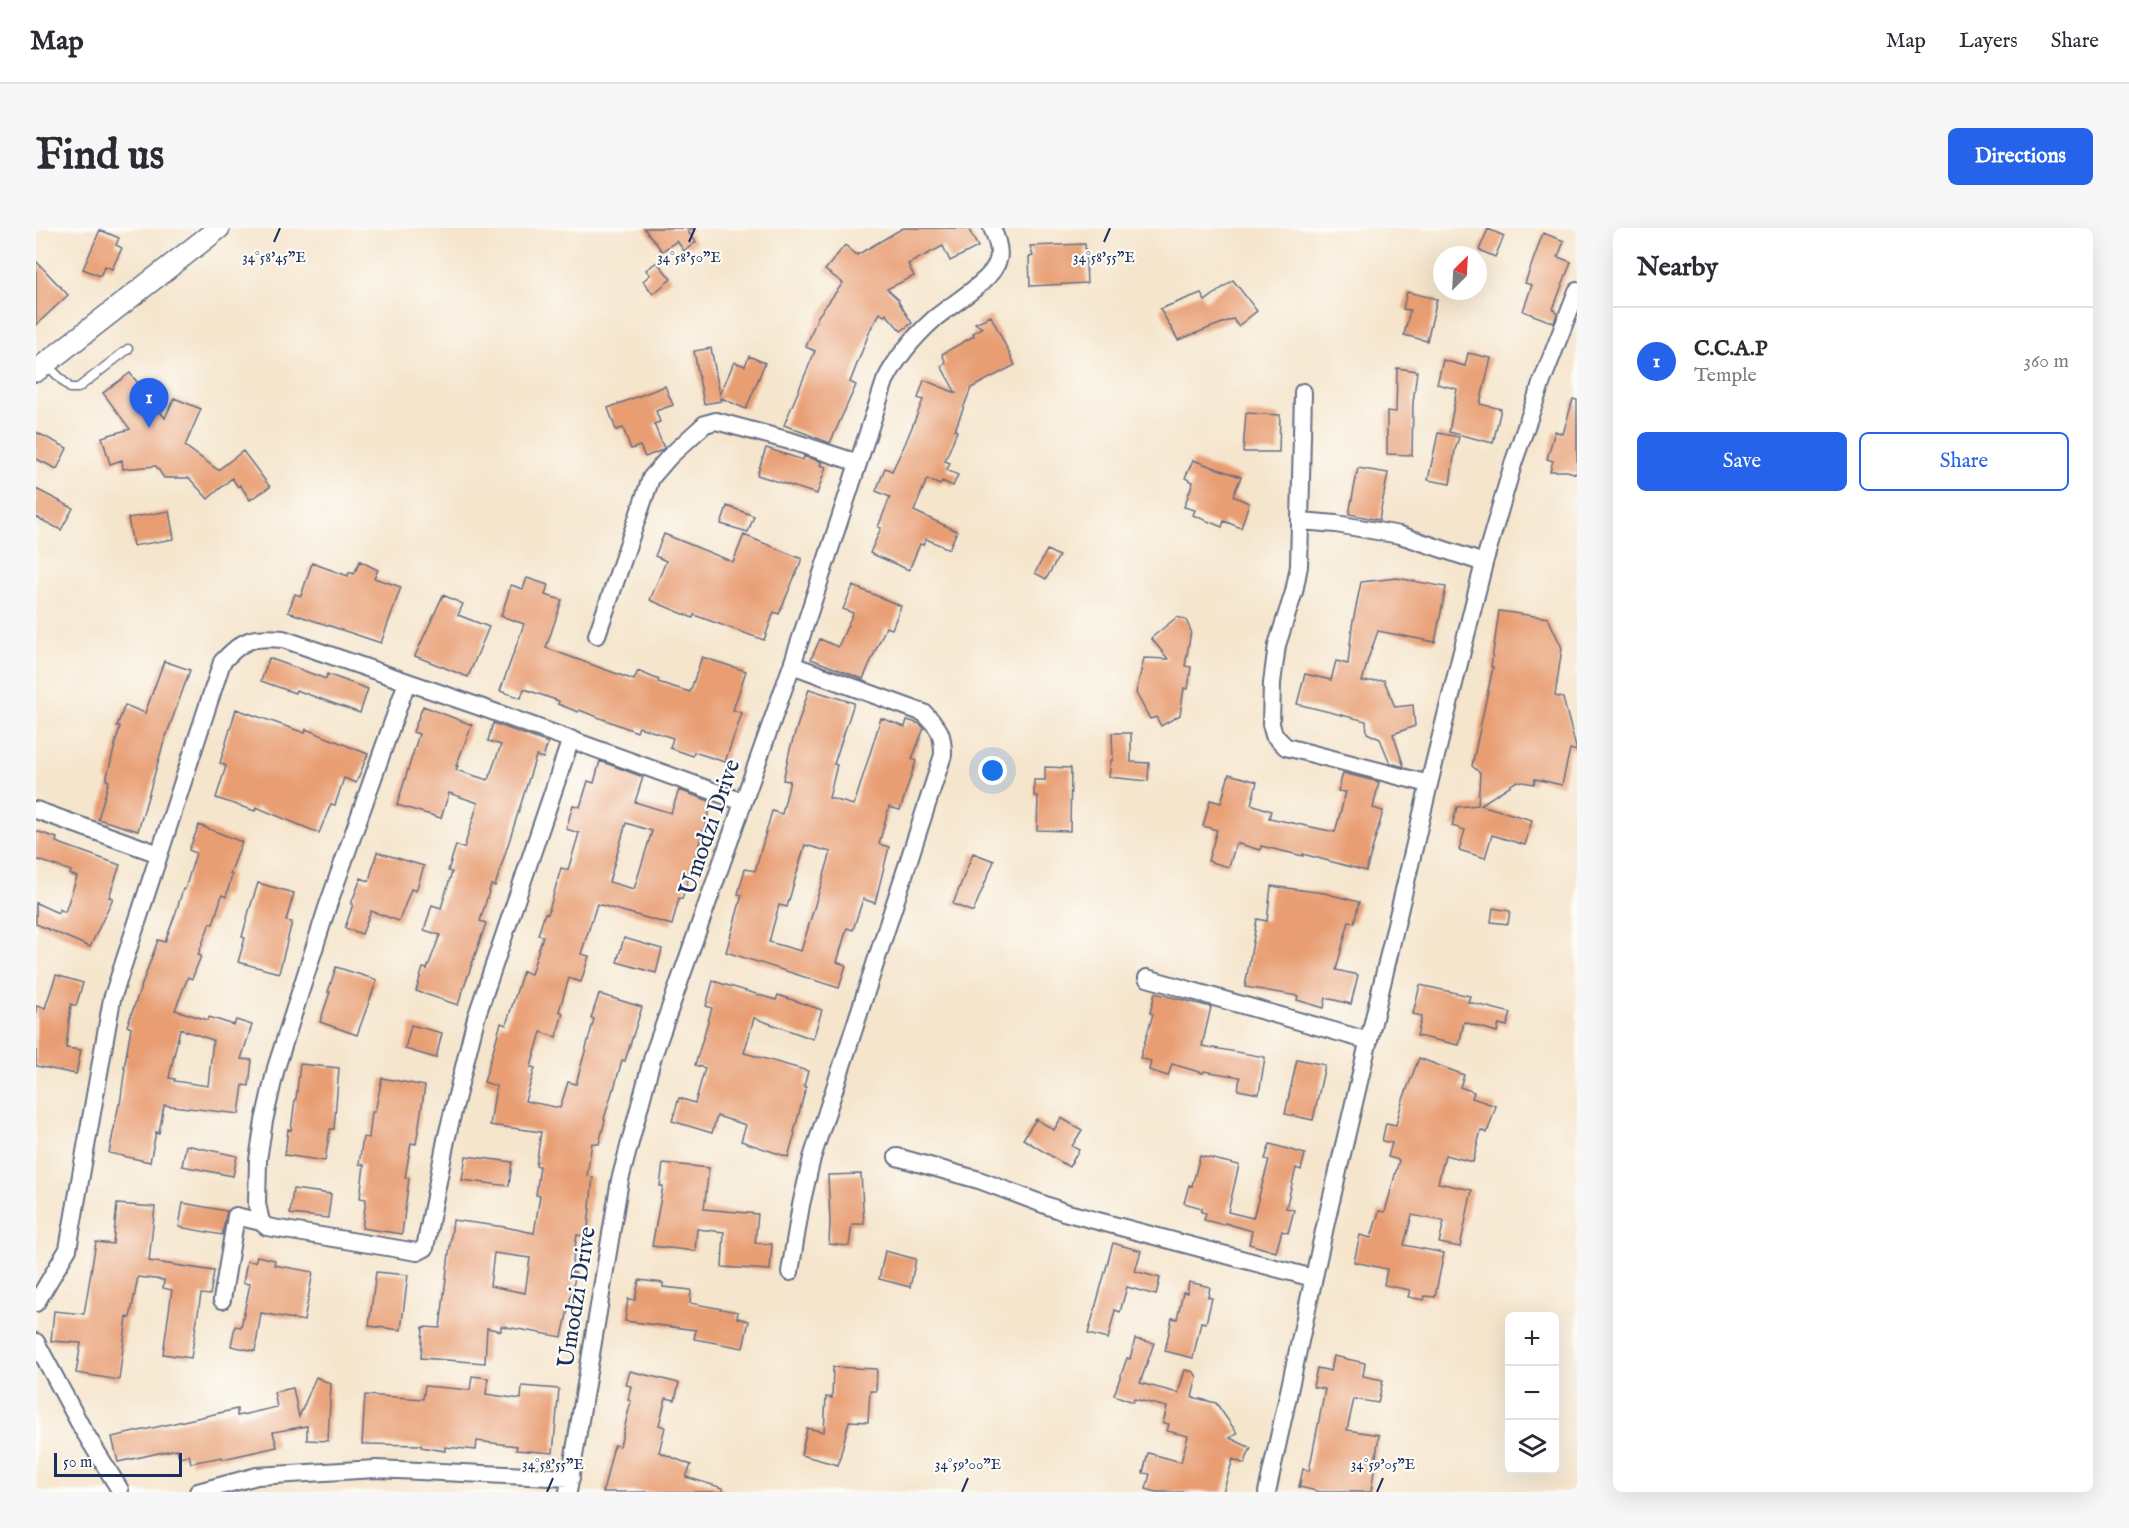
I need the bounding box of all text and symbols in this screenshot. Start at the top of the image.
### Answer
text: Map [30,24,84,59]
text: Map [1886,28,1926,55]
text: Layers [1959,28,2018,55]
text: Share [2051,28,2099,55]
button: Directions [1948,128,2093,185]
text: Find us [36,130,164,183]
north arrow [1433,246,1487,300]
text: 34°58'45"E [242,248,306,267]
text: 34°58'50"E [657,248,721,267]
text: 34°58'55"E [1073,248,1135,267]
text: Nearby [1637,251,1718,284]
text: C.C.A.P [1694,335,1767,363]
text: 1 [1653,349,1660,374]
text: 360 m [2023,349,2069,374]
text: Temple [1694,363,1757,388]
pin: 1 [130,378,168,428]
button: Save [1637,432,1847,491]
button: Share [1859,432,2069,491]
street label: Umodzi Drive [673,755,748,900]
your location [978,756,1007,785]
street label: Umodzi Drive [551,1224,604,1370]
map controls [1505,1312,1559,1474]
button: + [1505,1312,1559,1366]
button: − [1505,1366,1559,1420]
button: layers [1505,1420,1559,1474]
scale bar [54,1450,182,1478]
text: 50 m [63,1453,92,1473]
text: 34°58'55"E [522,1455,584,1474]
text: 34°59'00"E [935,1455,1001,1474]
text: 34°59'05"E [1351,1455,1415,1474]

